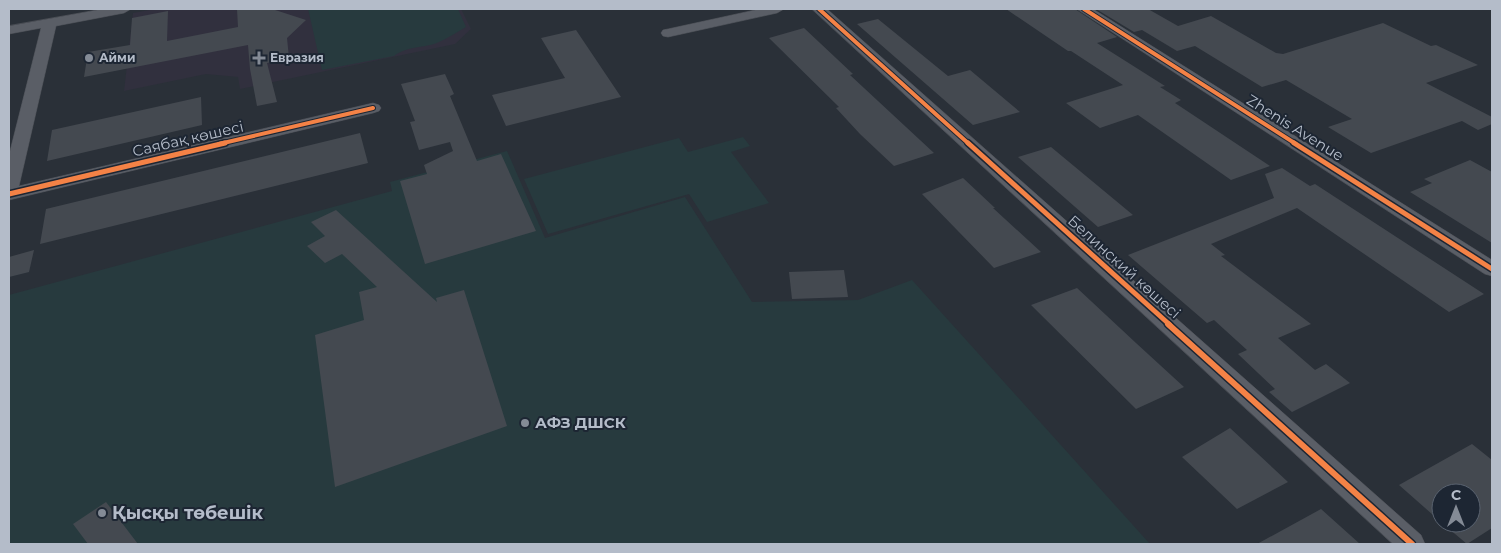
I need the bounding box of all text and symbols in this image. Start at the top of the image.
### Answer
place label: Айми [99,50,135,65]
place label: Евразия [270,50,324,65]
marker: Евразия [252,51,266,65]
marker: Айми [83,52,95,64]
street label: Zhenis Avenue [1243,90,1347,165]
street label: Саябақ көшесі [130,116,245,161]
street label: Белинский көшесі [1064,211,1185,322]
place label: АФЗ ДШСК [535,413,626,432]
marker: АФЗ ДШСК [519,417,531,429]
north arrow [1431,483,1481,533]
text: С [1451,486,1461,504]
place label: Қысқы төбешік [112,502,264,524]
marker: Қысқы төбешік [96,507,108,519]

